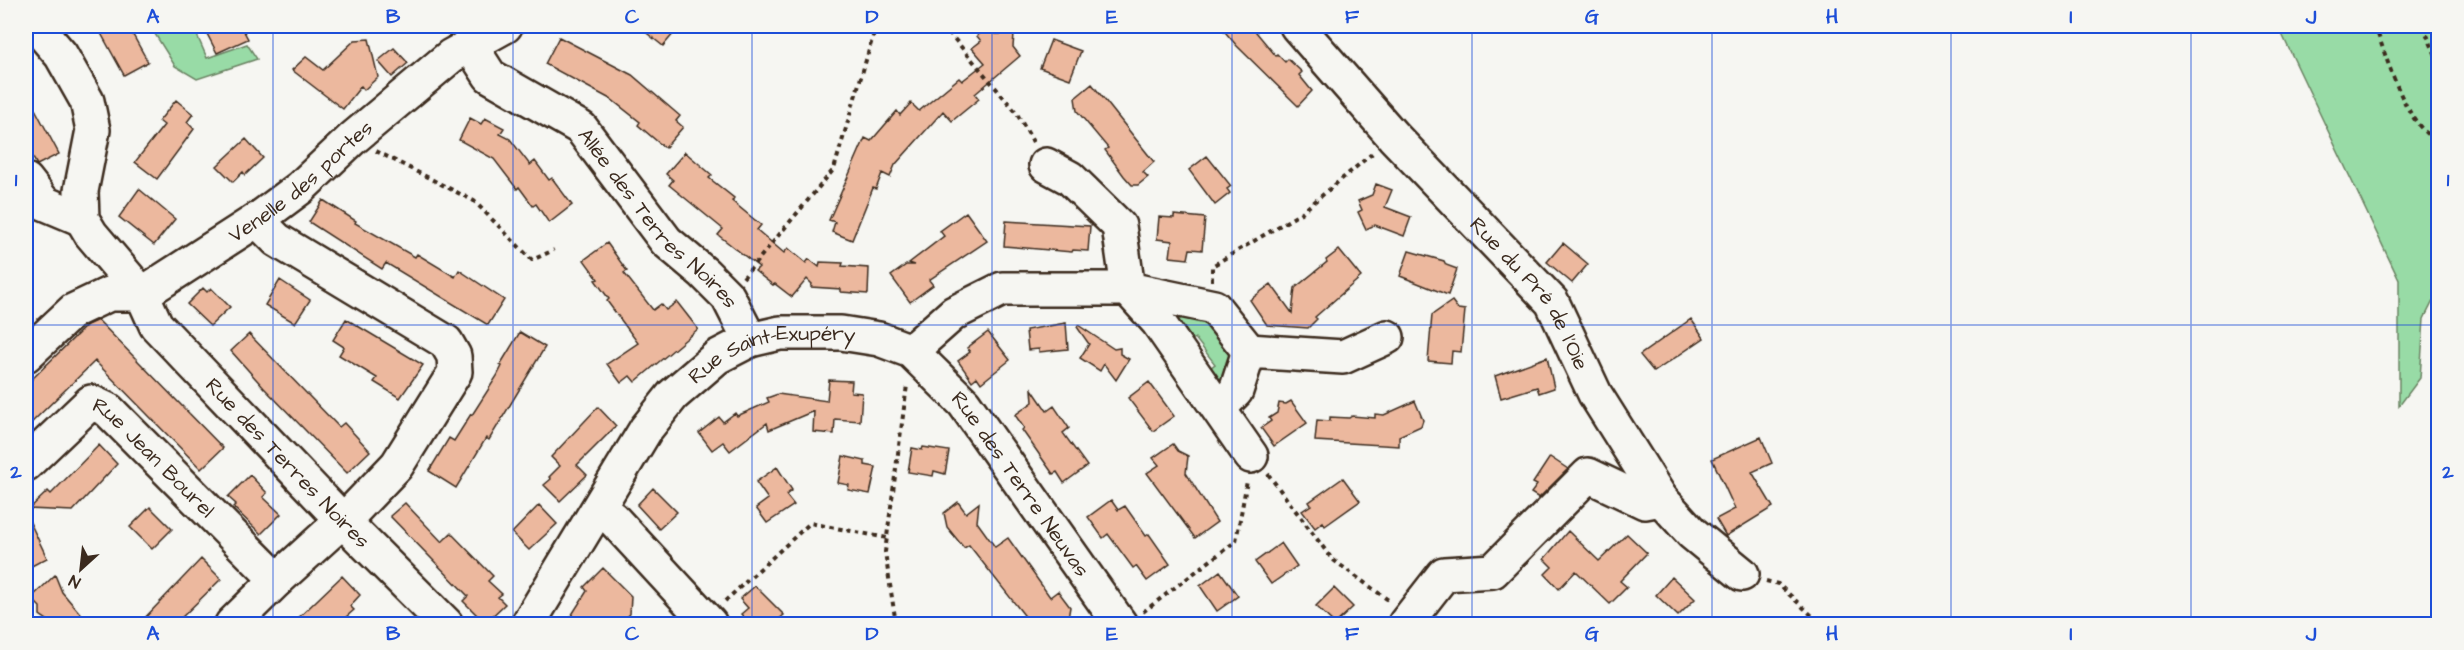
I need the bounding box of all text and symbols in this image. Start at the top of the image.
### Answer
text: A [147,3,160,31]
text: B [386,3,401,31]
text: C [625,3,640,31]
text: D [866,3,879,31]
text: E [1106,3,1118,31]
text: F [1345,3,1360,31]
text: G [1585,3,1599,31]
text: H [1826,3,1838,31]
text: I [2069,3,2073,31]
text: J [2305,3,2317,31]
street label: Venelle des portes [223,114,379,250]
street label: Allée des Terres Noires [571,122,745,313]
text: 1 [15,166,18,194]
text: 1 [2447,166,2450,194]
street label: Rue du Pré de l'Oie [1463,211,1596,375]
street label: Rue Saint-Exupéry [682,319,858,391]
street label: Rue des Terres Noires [199,372,376,555]
street label: Rue des Terre Neuvas [945,385,1096,583]
street label: Rue Jean Bourel [88,391,221,524]
text: 2 [9,458,22,486]
text: 2 [2441,458,2454,486]
north arrow [51,539,111,599]
text: N [65,569,84,594]
text: A [147,620,160,648]
text: B [386,620,401,648]
text: C [625,620,640,648]
text: D [866,620,879,648]
text: E [1106,620,1118,648]
text: F [1345,620,1360,648]
text: G [1585,620,1599,648]
text: H [1826,620,1838,648]
text: I [2069,620,2073,648]
text: J [2305,620,2317,648]

